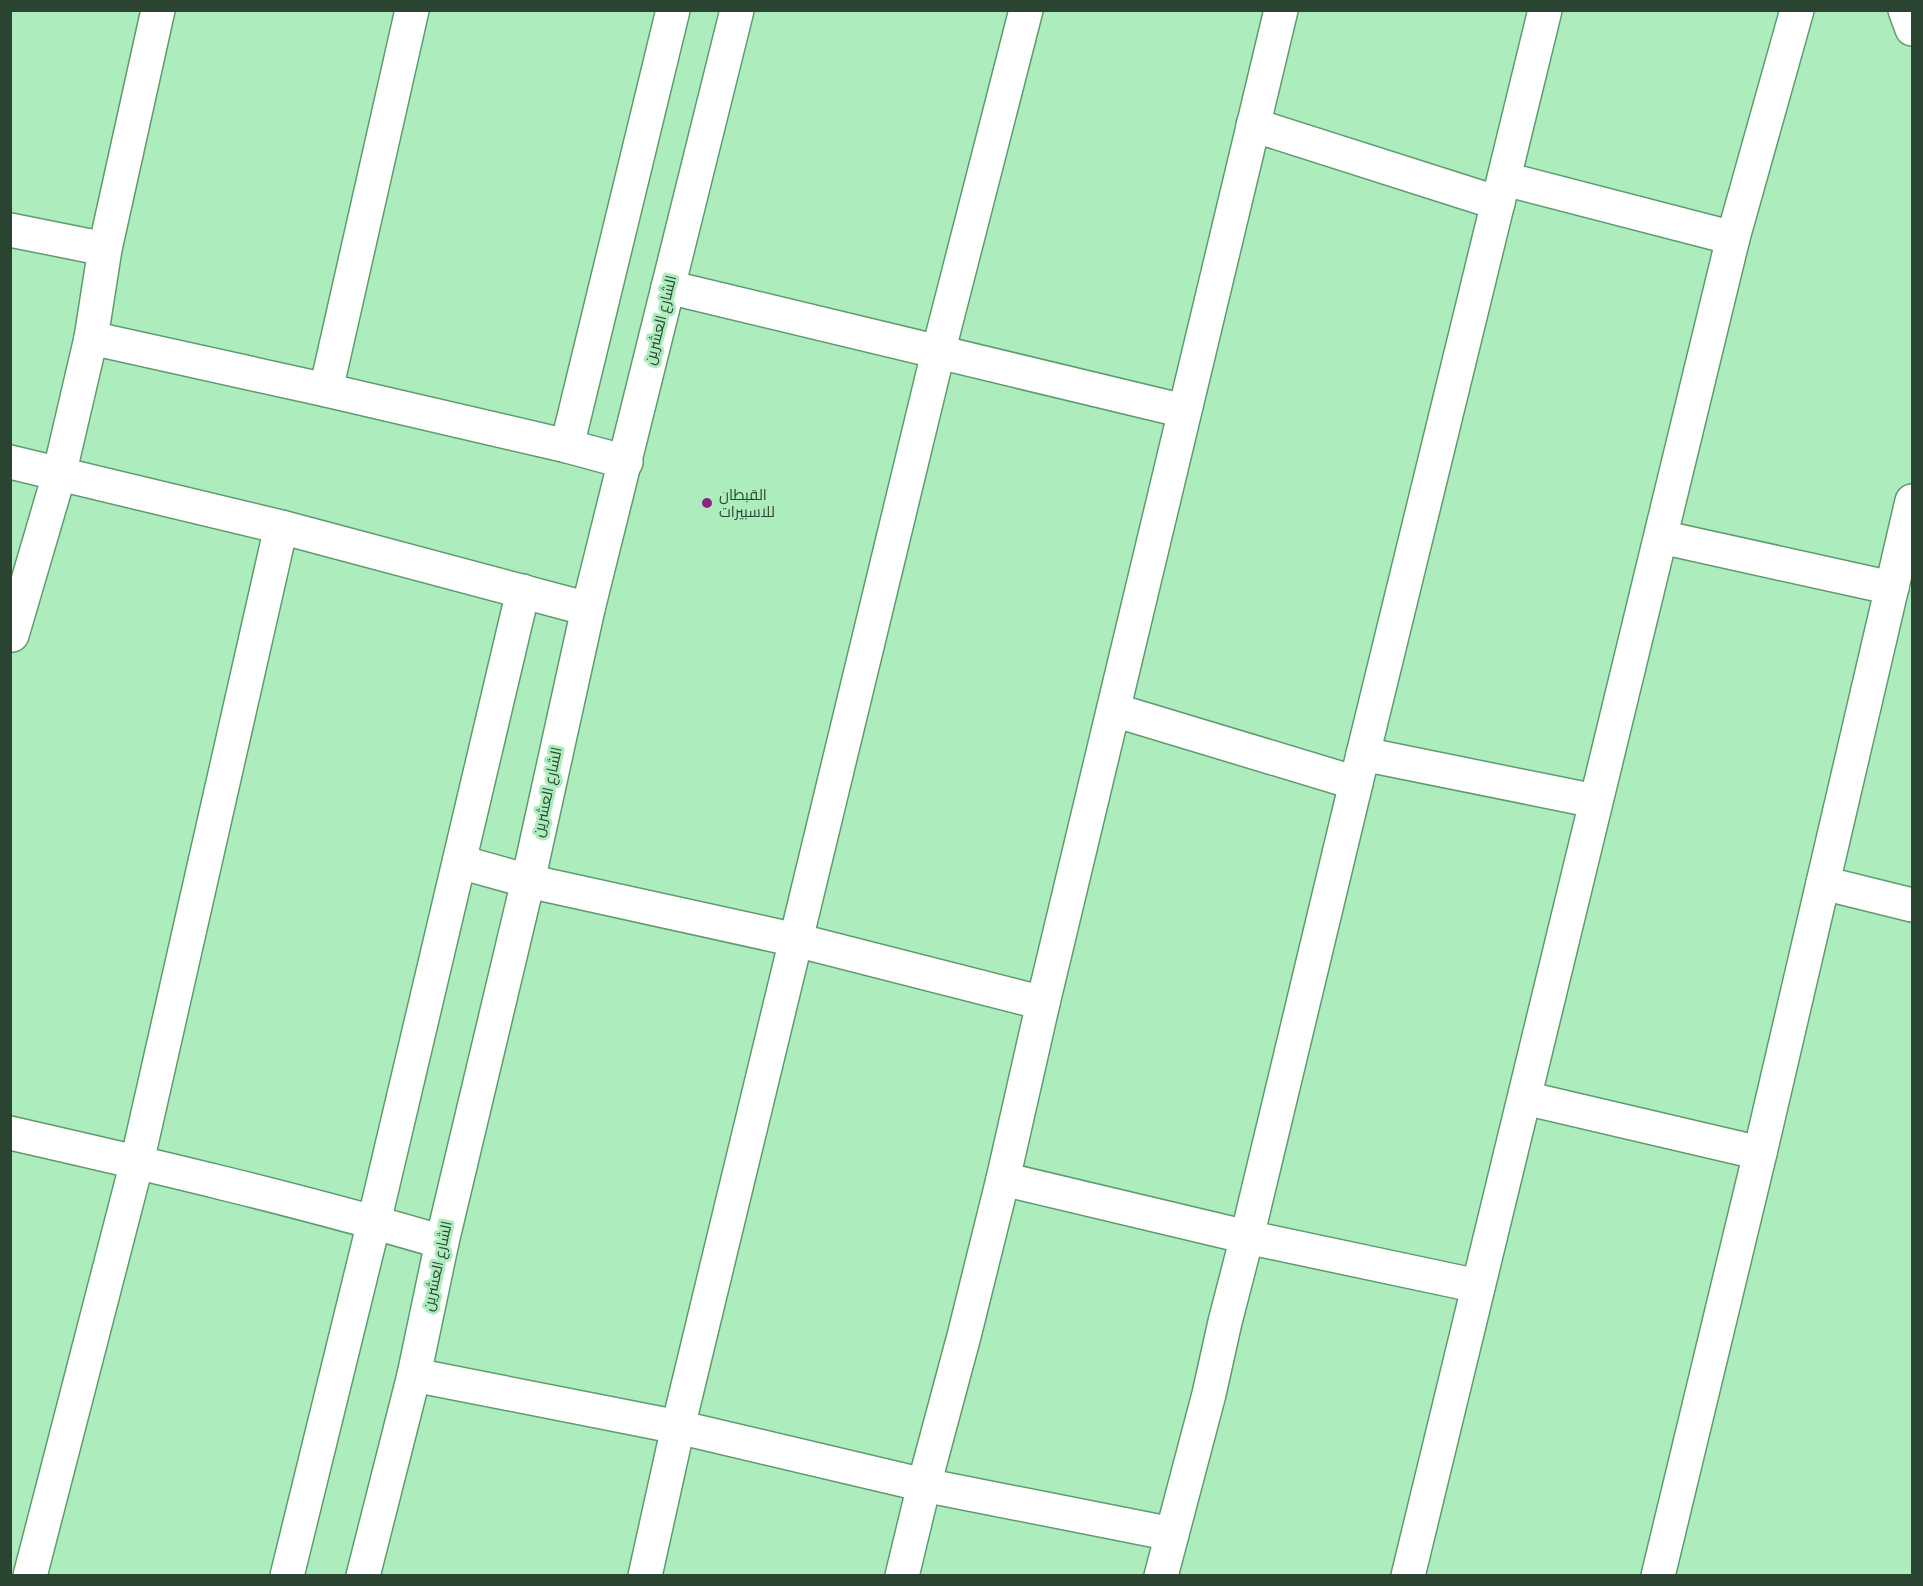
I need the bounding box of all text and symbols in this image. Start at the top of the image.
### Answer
street label: الشارع العشرين [640,273,682,367]
place label: القبطان للاسبيرات [719,485,775,521]
marker: القبطان للاسبيرات [700,496,714,510]
street label: الشارع العشرين [528,745,568,839]
street label: الشارع العشرين [418,1219,458,1313]

